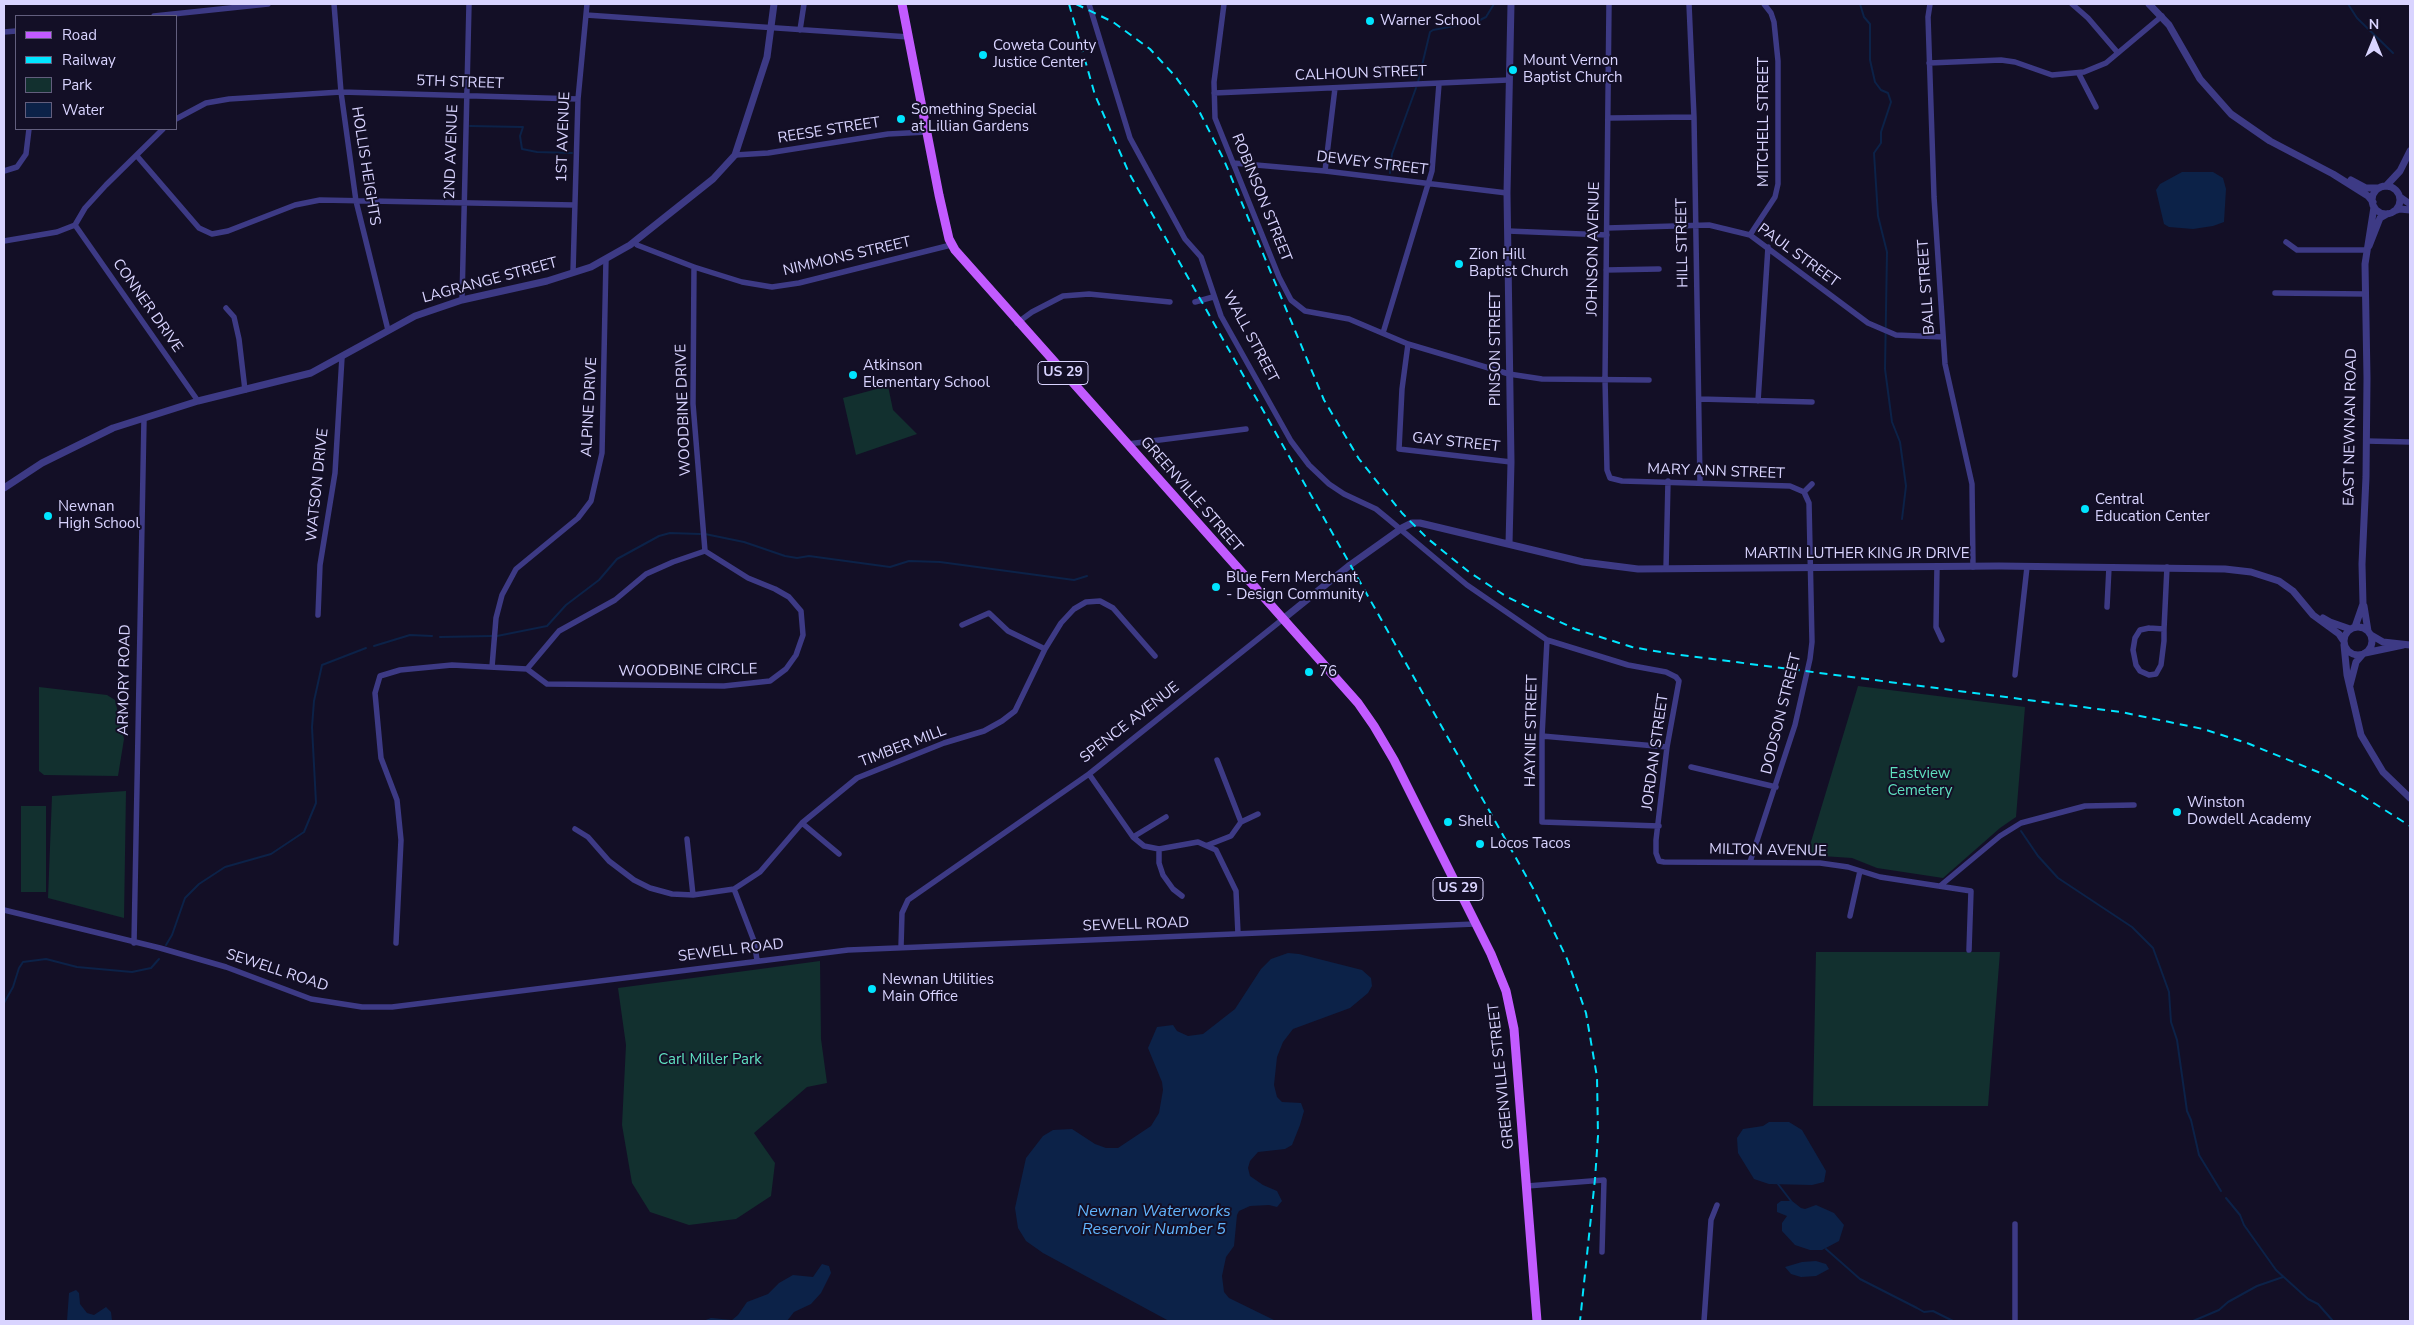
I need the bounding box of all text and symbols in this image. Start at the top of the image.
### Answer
place label: Warner School [1380,12,1481,30]
legend [15,15,178,130]
marker: Warner School [1364,15,1376,27]
north arrow [2349,15,2399,65]
text: N [2369,15,2379,34]
text: Road [62,25,97,45]
place label: Coweta County Justice Center [993,37,1096,72]
marker: Coweta County Justice Center [977,49,989,61]
text: Railway [62,50,116,70]
place label: Mount Vernon Baptist Church [1523,52,1623,87]
street label: MITCHELL STREET [1755,57,1773,187]
street label: CALHOUN STREET [1295,63,1427,85]
marker: Mount Vernon Baptist Church [1507,64,1519,76]
street label: 5TH STREET [416,72,504,94]
text: Park [62,75,92,95]
street label: 1ST AVENUE [553,91,575,183]
text: Water [62,100,104,120]
place label: Something Special at Lillian Gardens [911,101,1037,136]
street label: 2ND AVENUE [441,104,463,200]
street label: HOLLIS HEIGHTS [347,105,383,227]
marker: Something Special at Lillian Gardens [895,113,907,125]
street label: REESE STREET [776,114,882,148]
street label: ROBINSON STREET [1227,131,1295,265]
street label: DEWEY STREET [1315,148,1429,180]
street label: JOHNSON AVENUE [1584,182,1604,316]
street label: HILL STREET [1673,198,1693,288]
street label: PAUL STREET [1754,220,1842,292]
street label: NIMMONS STREET [781,234,913,280]
street label: BALL STREET [1915,239,1939,335]
place label: Zion Hill Baptist Church [1469,246,1569,281]
street label: LAGRANGE STREET [420,254,560,308]
street label: CONNER DRIVE [108,256,186,356]
marker: Zion Hill Baptist Church [1453,258,1465,270]
street label: WALL STREET [1218,288,1282,386]
street label: PINSON STREET [1487,292,1505,406]
street label: WOODBINE DRIVE [673,344,695,476]
street label: EAST NEWNAN ROAD [2341,348,2361,506]
street label: ALPINE DRIVE [578,356,602,458]
place label: Atkinson Elementary School [863,357,990,392]
road number: US 29 [1038,362,1088,384]
marker: Atkinson Elementary School [847,369,859,381]
street label: WATSON DRIVE [303,427,333,543]
street label: GAY STREET [1411,429,1501,457]
street label: GREENVILLE STREET [1136,434,1246,556]
street label: MARY ANN STREET [1647,461,1785,483]
place label: Central Education Center [2095,491,2210,526]
place label: Newnan High School [58,498,140,533]
marker: Central Education Center [2079,503,2091,515]
marker: Newnan High School [42,510,54,522]
street label: MARTIN LUTHER KING JR DRIVE [1745,545,1969,563]
place label: Blue Fern Merchant - Design Community [1226,569,1364,604]
marker: Blue Fern Merchant - Design Community [1210,581,1222,593]
street label: ARMORY ROAD [115,624,135,736]
street label: DODSON STREET [1758,652,1806,776]
street label: WOODBINE CIRCLE [618,661,758,681]
place label: 76 [1319,663,1337,681]
marker: 76 [1303,666,1315,678]
street label: HAYNIE STREET [1522,675,1542,787]
street label: SPENCE AVENUE [1077,679,1183,767]
street label: JORDAN STREET [1639,693,1673,811]
street label: TIMBER MILL [857,722,949,772]
park label: Eastview Cemetery [1887,765,1953,800]
place label: Winston Dowdell Academy [2187,794,2311,829]
marker: Winston Dowdell Academy [2171,806,2183,818]
place label: Shell [1458,813,1493,831]
marker: Shell [1442,816,1454,828]
place label: Locos Tacos [1490,835,1571,853]
marker: Locos Tacos [1474,838,1486,850]
street label: MILTON AVENUE [1709,841,1827,861]
road number: US 29 [1433,878,1483,901]
street label: SEWELL ROAD [1082,914,1190,936]
street label: SEWELL ROAD [677,936,785,966]
street label: SEWELL ROAD [224,946,330,996]
place label: Newnan Utilities Main Office [882,971,994,1006]
marker: Newnan Utilities Main Office [866,983,878,995]
street label: GREENVILLE STREET [1485,1002,1519,1150]
park label: Carl Miller Park [658,1051,762,1069]
water label: Newnan Waterworks Reservoir Number 5 [1077,1202,1231,1240]

